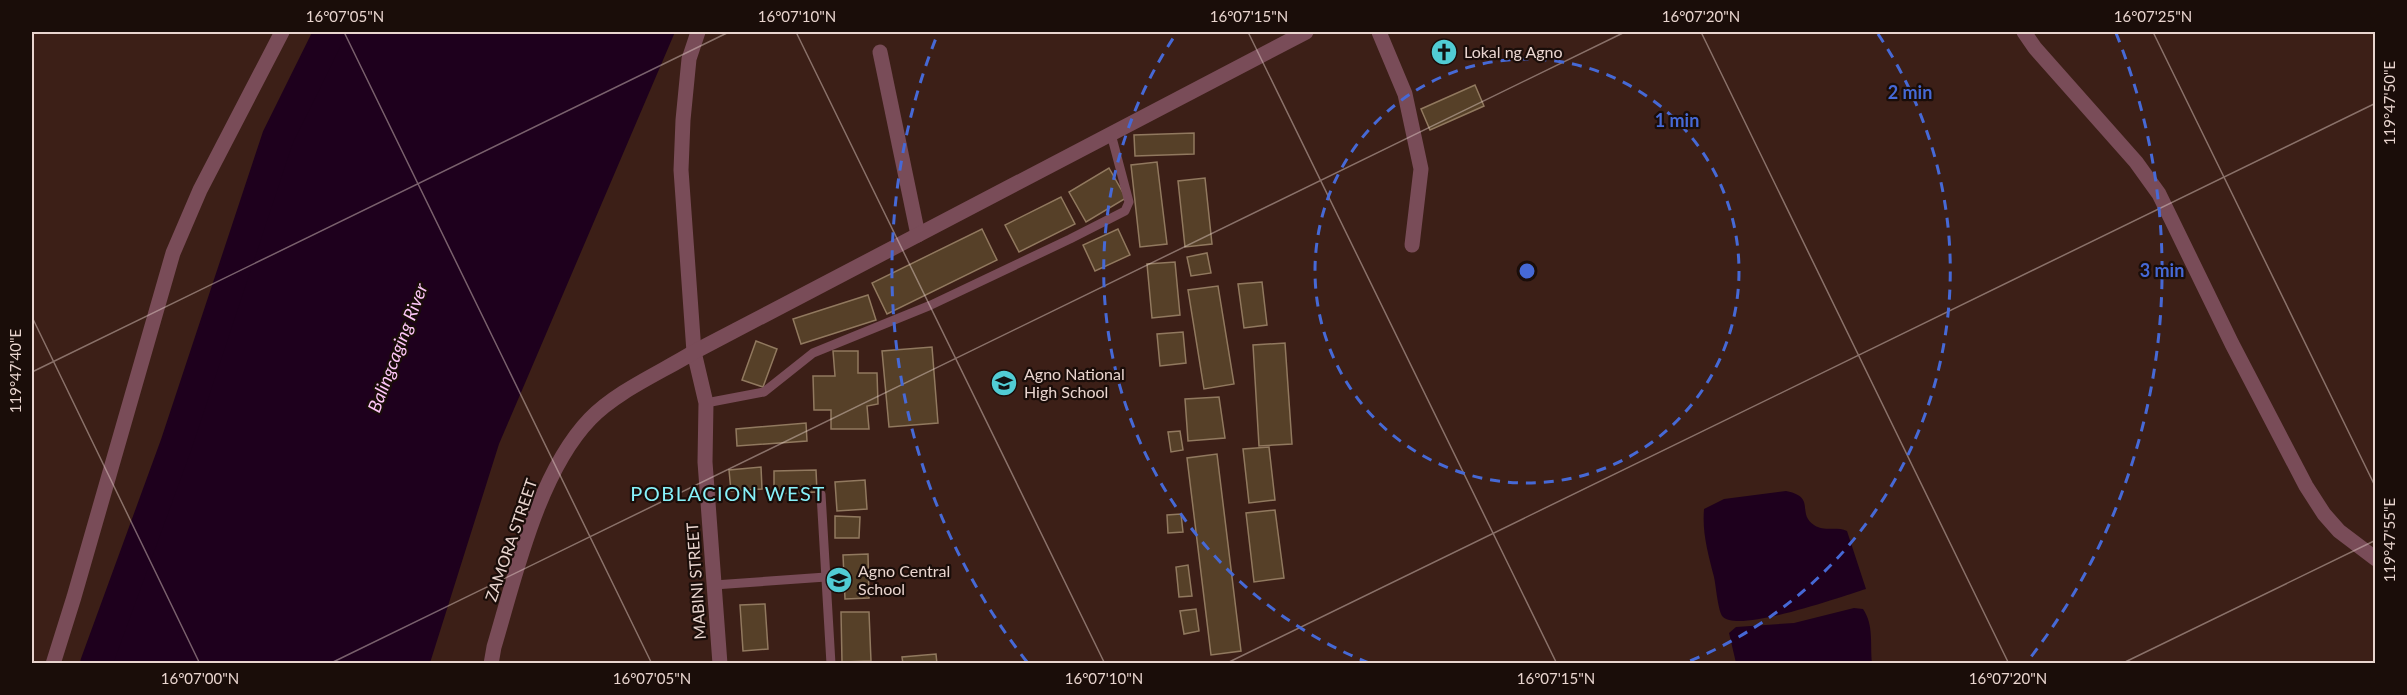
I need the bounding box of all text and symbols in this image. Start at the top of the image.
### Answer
text: 16°07'05"N [306,7,384,25]
text: 16°07'10"N [758,7,836,25]
text: 16°07'15"N [1210,7,1288,25]
text: 16°07'20"N [1662,7,1740,25]
text: 16°07'25"N [2114,7,2192,25]
church icon: Lokal ng Agno [1429,37,1459,67]
place label: Lokal ng Agno [1464,42,1563,61]
text: 119°47'50"E [2380,61,2398,145]
text: 2 min [1888,81,1932,103]
text: 1 min [1655,109,1699,131]
text: 3 min [2140,259,2184,281]
centre of rings [1517,261,1537,281]
water label: Balingcaging River [362,279,432,415]
text: 119°47'40"E [6,329,24,413]
place label: Agno National High School [1024,364,1125,401]
school or university icon: Agno National High School [989,368,1019,398]
street label: ZAMORA STREET [481,475,541,604]
district label: POBLACION WEST [630,481,826,505]
text: 119°47'55"E [2380,498,2398,582]
street label: MABINI STREET [682,521,709,640]
place label: Agno Central School [858,561,950,598]
school or university icon: Agno Central School [824,565,854,595]
text: 16°07'00"N [161,669,239,687]
text: 16°07'05"N [613,669,691,687]
text: 16°07'10"N [1065,669,1143,687]
text: 16°07'15"N [1517,669,1595,687]
text: 16°07'20"N [1969,669,2047,687]

